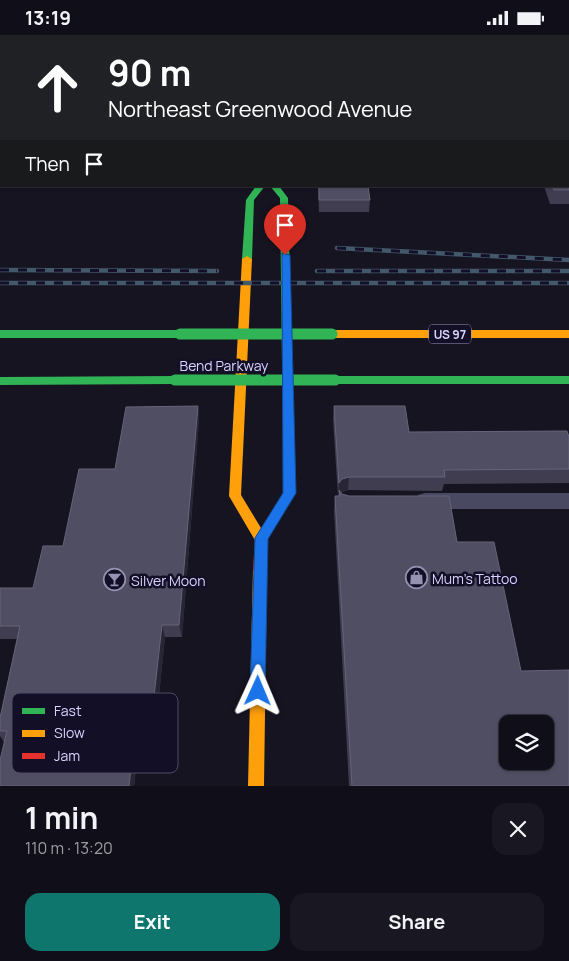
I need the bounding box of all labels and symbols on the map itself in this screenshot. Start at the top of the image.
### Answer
pin [264,204,306,255]
road number: US 97 [429,325,471,343]
street label: Bend Parkway [180,356,269,375]
shop icon: Mum's Tattoo [404,566,428,590]
bar icon: Silver Moon [103,568,127,592]
place label: Mum's Tattoo [432,569,518,588]
place label: Silver Moon [131,571,206,590]
position arrow [231,664,283,716]
legend [12,693,178,773]
text: Fast [54,701,82,720]
text: Slow [54,723,85,742]
text: Jam [54,746,80,765]

